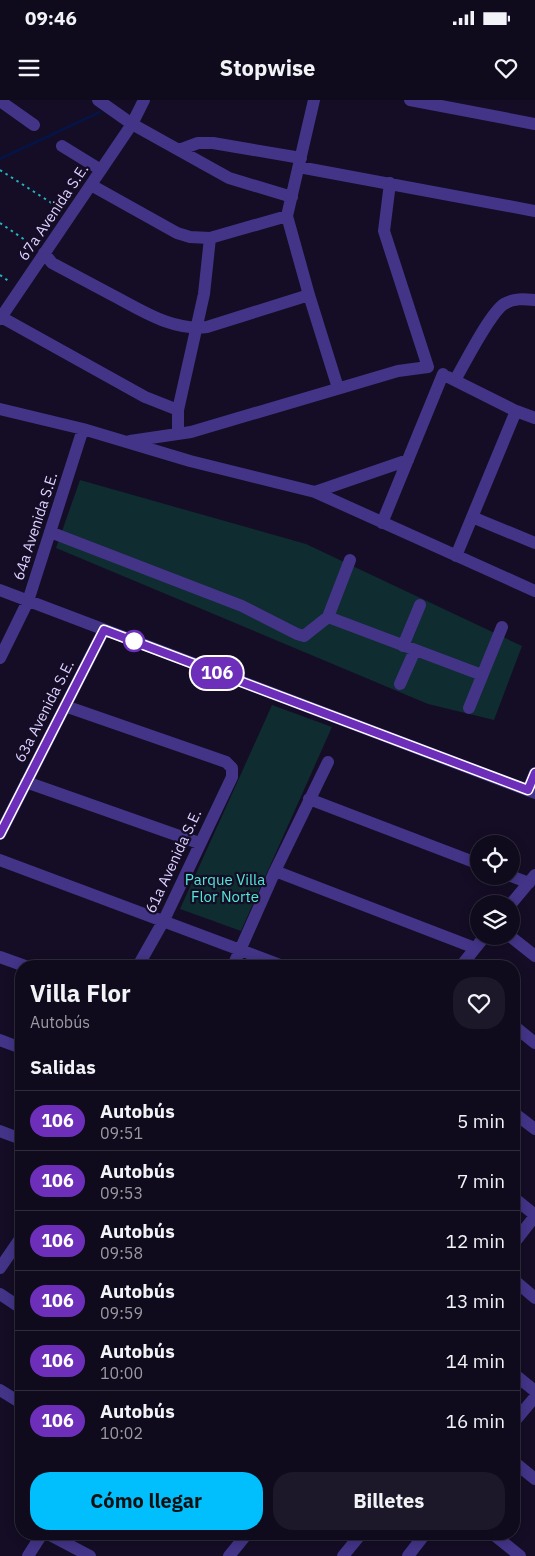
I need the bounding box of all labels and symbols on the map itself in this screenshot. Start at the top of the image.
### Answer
street label: 67a Avenida S.E. [14,160,92,264]
street label: 64a Avenida S.E. [9,470,61,582]
unlabelled marker [123,630,145,652]
street label: 63a Avenida S.E. [10,657,78,765]
line badge: 106 [188,657,246,689]
street label: 61a Avenida S.E. [141,806,205,916]
park label: Parque Villa Flor Norte [185,870,265,906]

